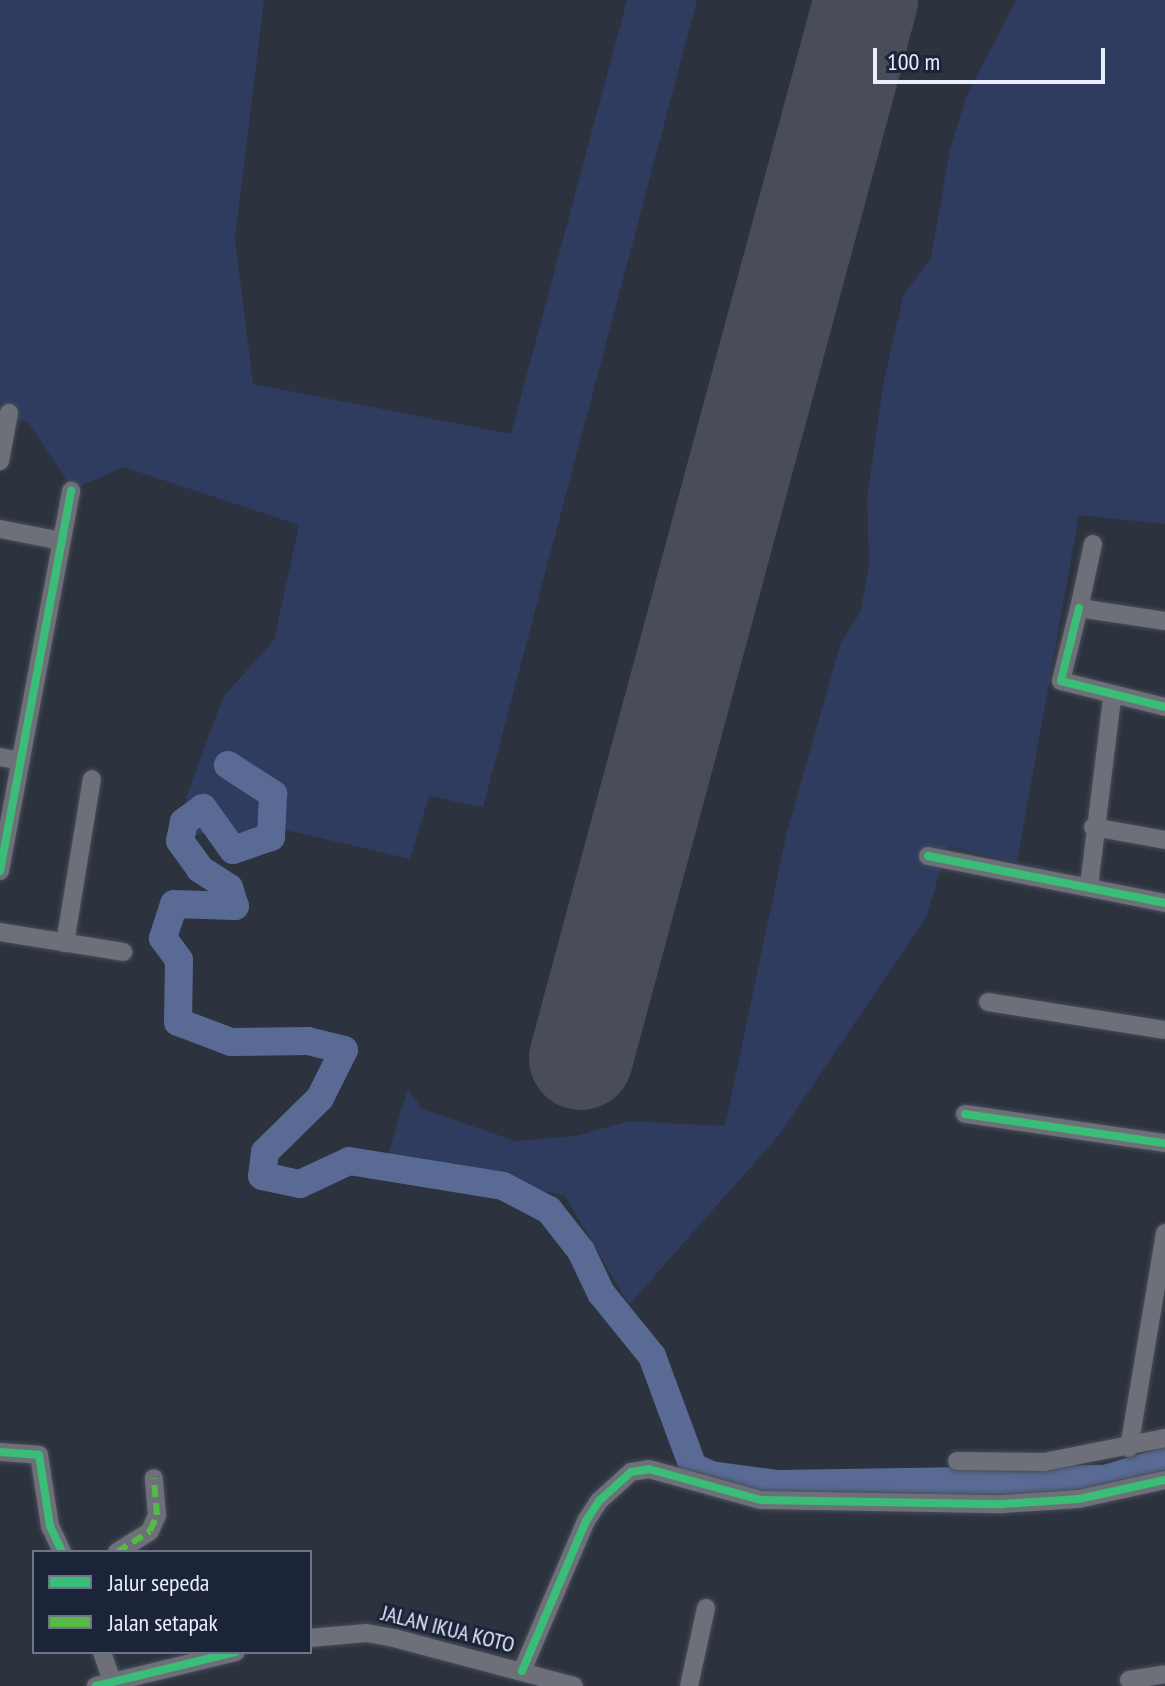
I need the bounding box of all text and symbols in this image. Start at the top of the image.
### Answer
scale bar [877,32,1109,82]
text: 100 m [887,46,940,77]
legend [32,1550,312,1654]
text: Jalur sepeda [108,1567,209,1598]
street label: JALAN IKUA KOTO [378,1600,518,1658]
text: Jalan setapak [108,1607,218,1638]

